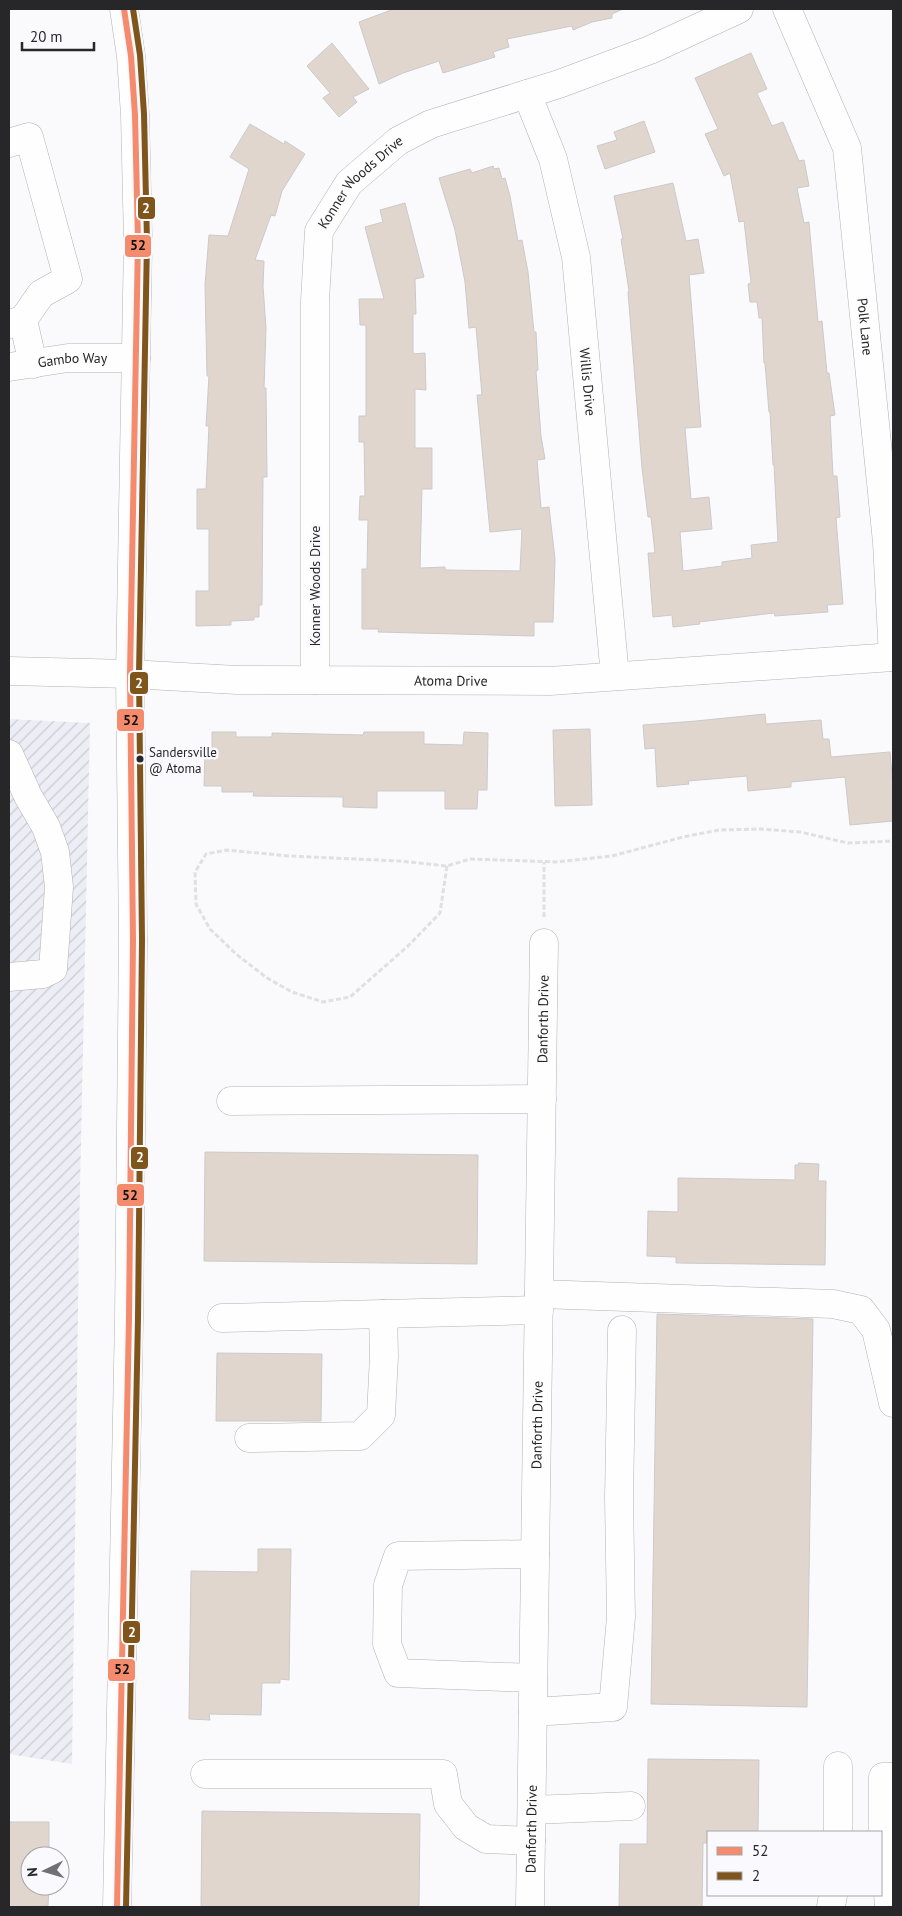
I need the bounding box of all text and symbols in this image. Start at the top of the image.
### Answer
scale bar [22,20,95,52]
text: 20 m [30,27,63,46]
street label: Konner Woods Drive [314,131,406,232]
line badge: 2 [137,196,156,220]
text: 2 [142,199,150,217]
line badge: 52 [124,234,152,258]
text: 52 [130,236,146,254]
street label: Polk Lane [853,297,877,356]
street label: Willis Drive [575,347,600,417]
street label: Gambo Way [36,349,108,372]
street label: Konner Woods Drive [306,526,324,646]
line badge: 2 [129,671,149,695]
street label: Atoma Drive [414,672,488,690]
text: 2 [135,674,143,692]
line badge: 52 [116,708,145,732]
text: 52 [123,711,139,729]
place label: Sandersville @ Atoma [149,744,217,777]
marker: Sandersville @ Atoma [135,754,145,764]
street label: Danforth Drive [533,975,553,1063]
line badge: 2 [130,1146,149,1170]
text: 2 [136,1148,144,1166]
line badge: 52 [116,1183,145,1207]
text: 52 [122,1186,138,1204]
street label: Danforth Drive [527,1381,547,1469]
line badge: 2 [122,1620,141,1644]
text: 2 [128,1623,136,1641]
line badge: 52 [107,1658,136,1682]
text: 52 [114,1660,130,1678]
street label: Danforth Drive [521,1785,541,1873]
legend [707,1831,882,1896]
text: 52 [752,1841,768,1860]
north arrow [20,1846,70,1896]
text: 2 [752,1866,760,1885]
text: N [23,1867,41,1878]

